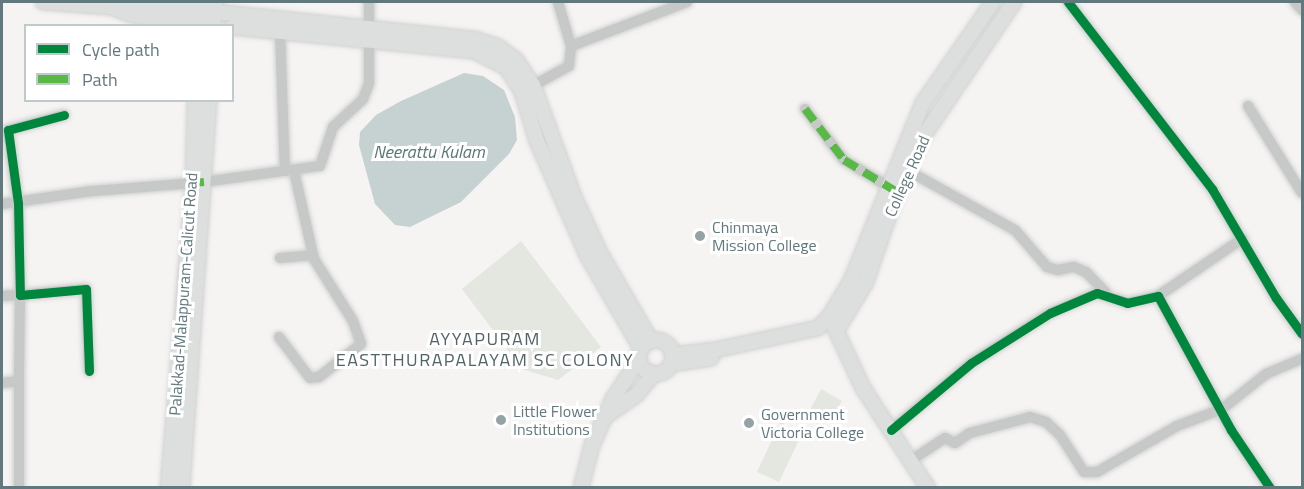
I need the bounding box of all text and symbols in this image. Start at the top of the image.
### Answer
legend [24,24,234,102]
text: Cycle path [82,36,160,63]
text: Path [82,66,118,93]
street label: College Road [881,132,933,220]
water label: Neerattu Kulam [373,141,485,163]
street label: Palakkad-Malappuram-Calicut Road [165,172,201,416]
place label: Chinmaya Mission College [712,217,817,255]
marker: Chinmaya Mission College [693,229,707,243]
district label: AYYAPURAM EASTTHURAPALAYAM SC COLONY [336,329,634,372]
place label: Little Flower Institutions [513,401,597,439]
place label: Government Victoria College [761,404,864,442]
marker: Little Flower Institutions [494,413,508,427]
marker: Government Victoria College [742,416,756,430]

